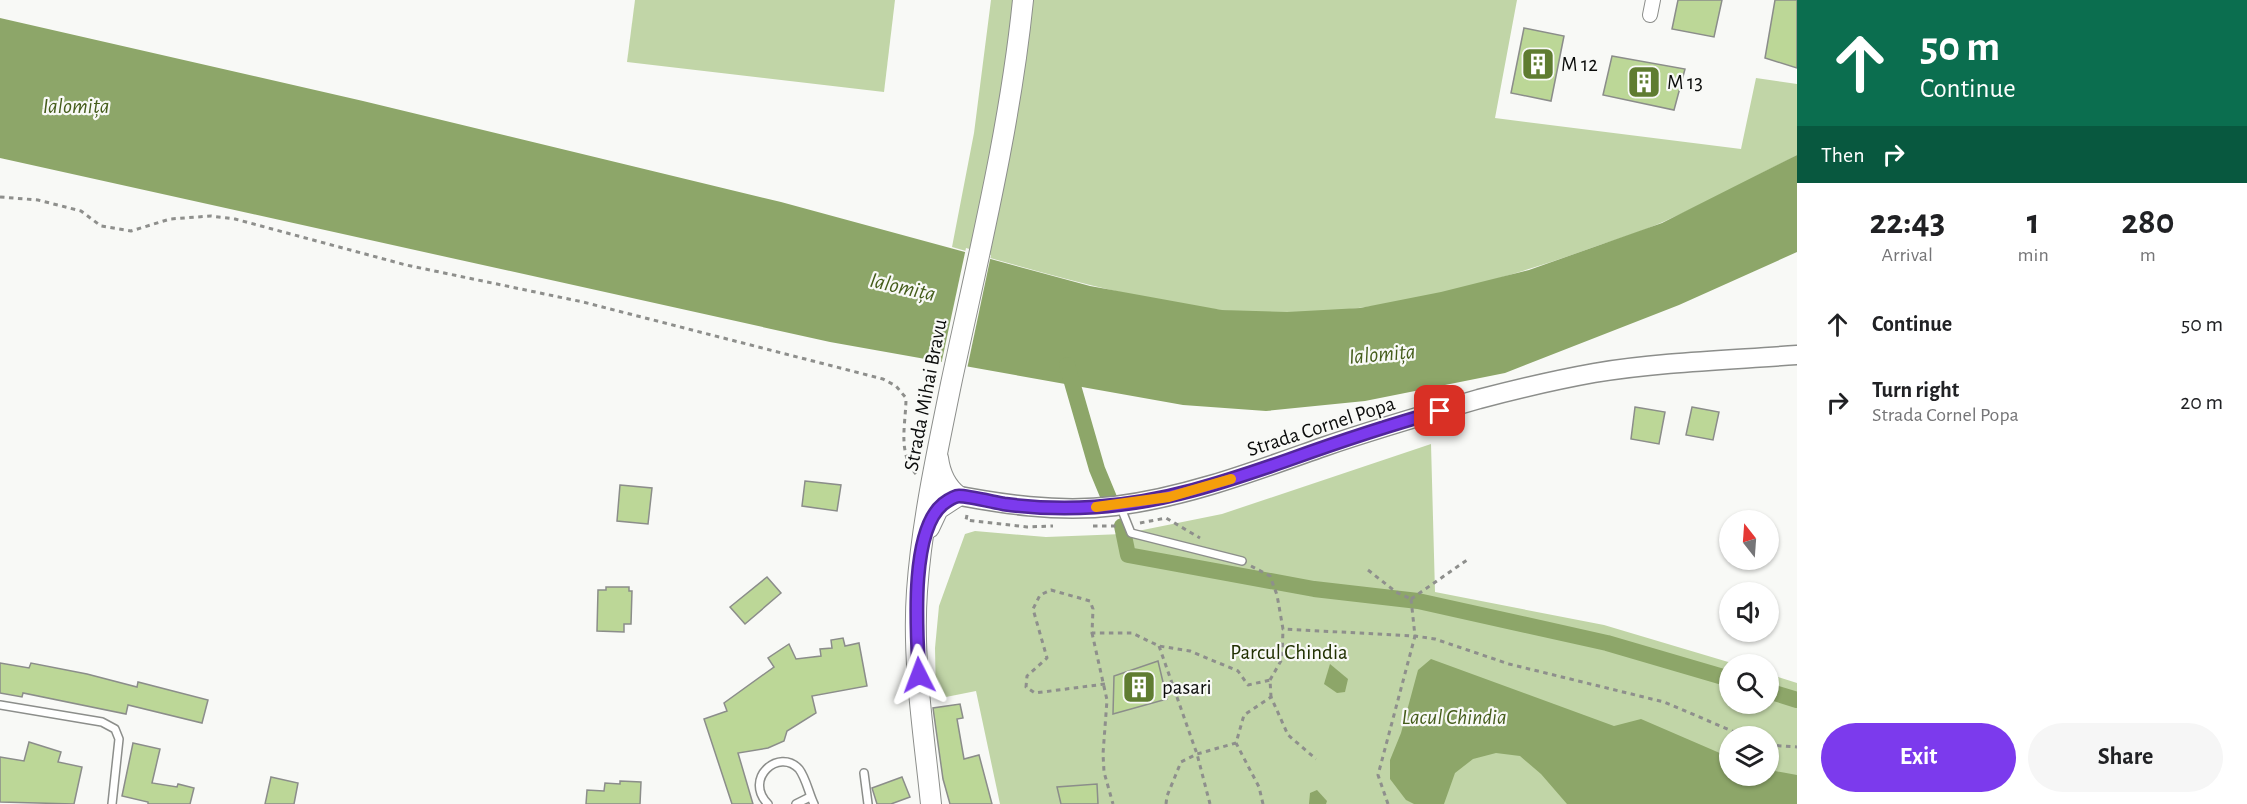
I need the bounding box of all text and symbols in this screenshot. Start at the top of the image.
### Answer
icon: ahead [1821,24,1899,102]
text: 50 m [1920,26,2000,68]
building icon: M 12 [1520,46,1556,82]
place label: M 12 [1561,54,1598,75]
building icon: M 13 [1626,64,1662,100]
place label: M 13 [1667,72,1703,93]
text: Continue [1920,75,2016,102]
water label: Ialomița [43,95,109,119]
icon: right [1877,138,1910,171]
text: Then [1821,144,1865,166]
text: 22:43 [1869,204,1945,240]
text: 1 [2027,204,2040,240]
text: 280 [2121,204,2175,240]
text: Arrival [1882,245,1933,265]
text: min [2018,245,2049,265]
text: m [2140,245,2156,265]
water label: Ialomița [867,269,938,307]
icon: ahead [1821,308,1854,341]
text: Continue [1872,313,1952,335]
text: 50 m [2181,313,2223,335]
street label: Strada Mihai Bravu [900,317,951,473]
water label: Ialomița [1348,340,1416,370]
text: Turn right [1872,379,1959,401]
pin [1414,385,1465,436]
icon: right [1821,386,1854,419]
text: 20 m [2180,391,2223,413]
street label: Strada Cornel Popa [1245,393,1398,460]
icon: arrive [1423,394,1456,427]
text: Strada Cornel Popa [1872,405,2019,425]
north arrow [1719,510,1779,570]
map controls [1719,510,1779,786]
button: sound [1719,582,1779,642]
park label: Parcul Chindia [1230,642,1348,663]
position arrow [887,643,951,707]
button: search [1719,654,1779,714]
building icon: pasari [1121,669,1157,705]
place label: pasari [1162,677,1212,698]
water label: Lacul Chindia [1401,706,1507,728]
button: Exit [1821,723,2016,792]
button: Share [2028,723,2223,792]
button: layers [1719,726,1779,786]

